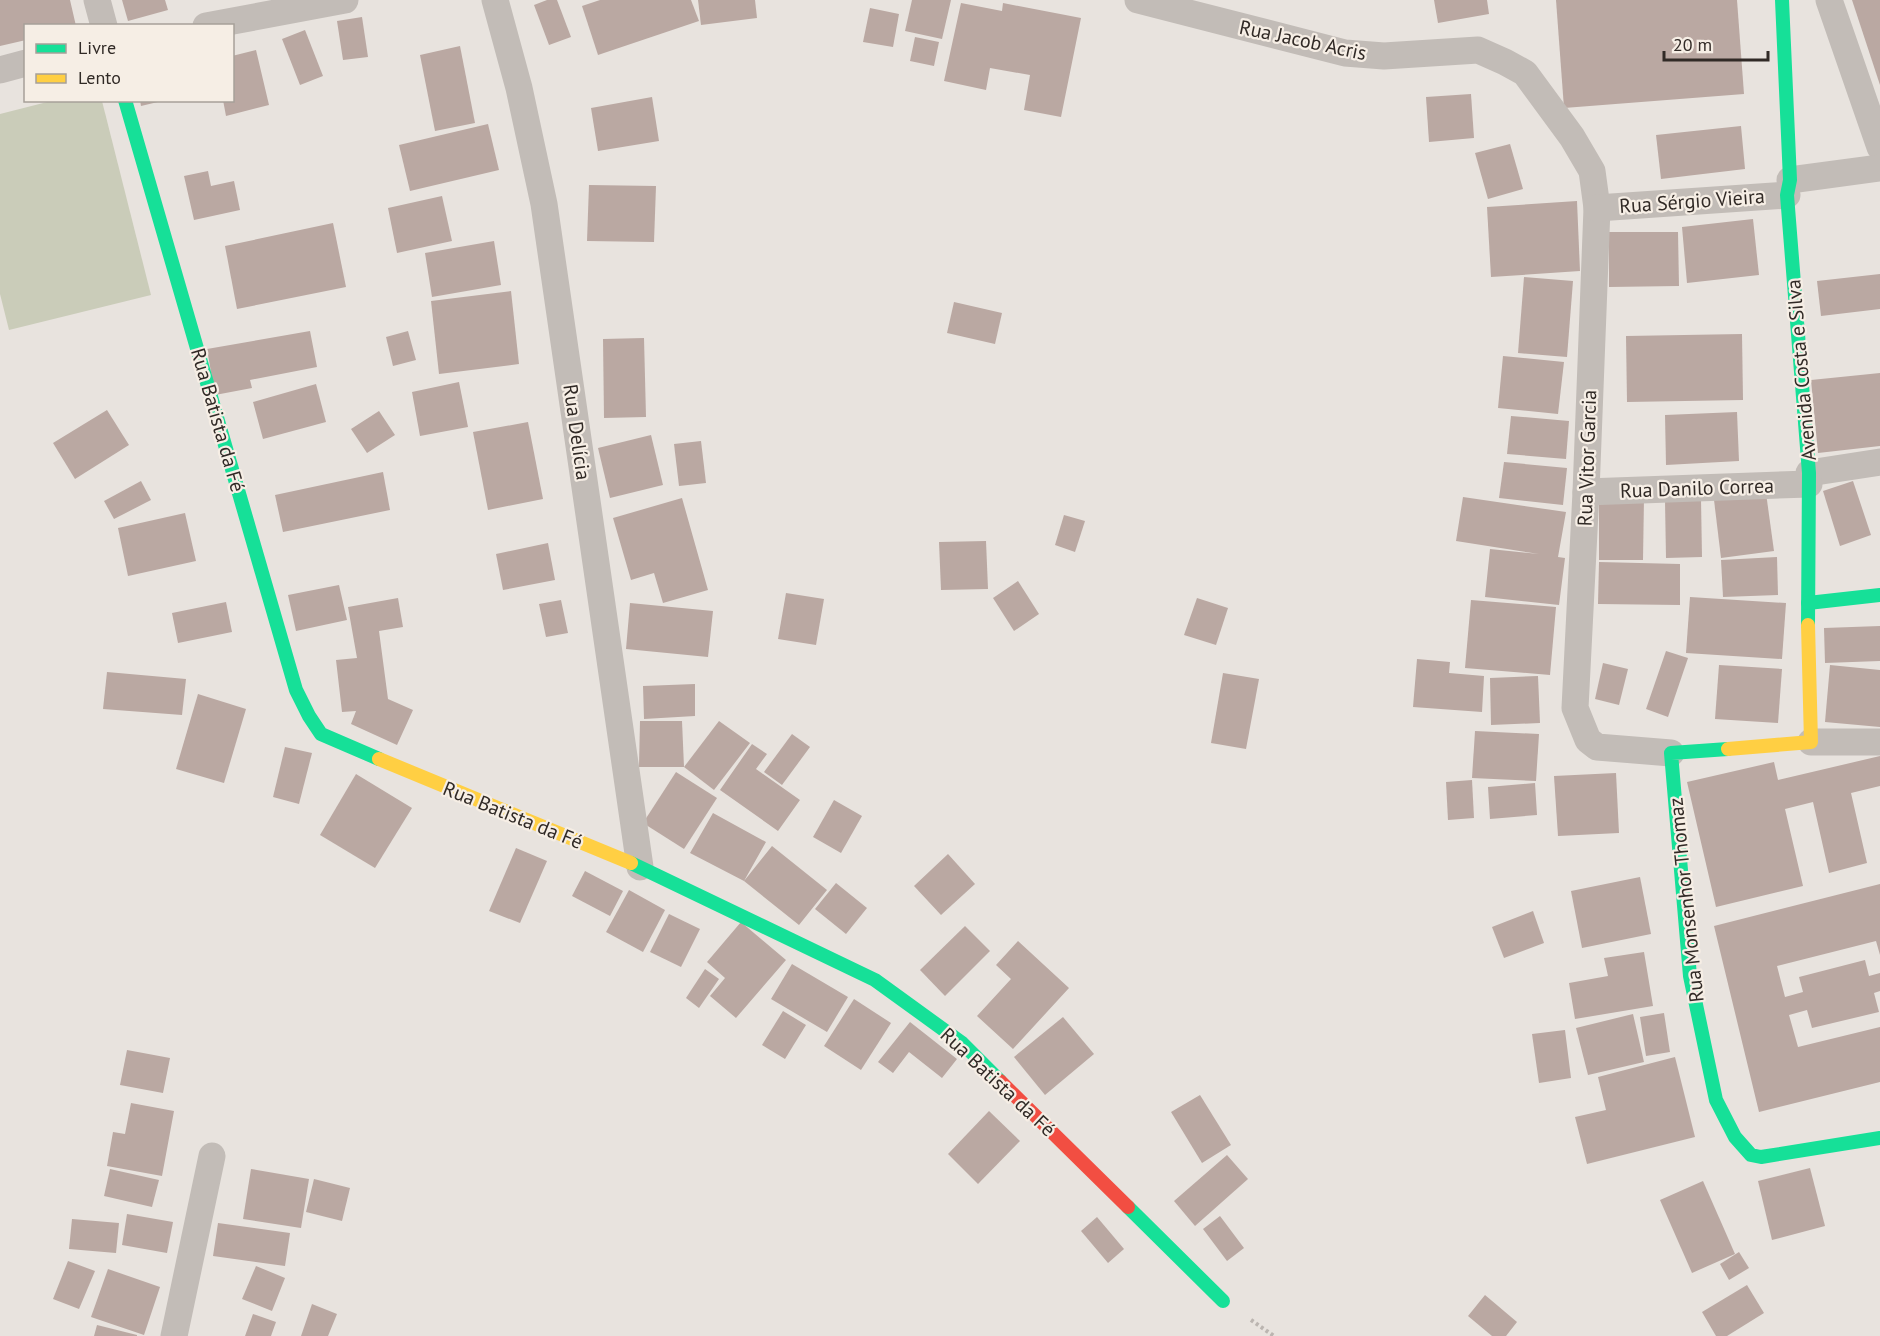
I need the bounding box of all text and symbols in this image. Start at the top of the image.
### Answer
street label: Rua Jacob Acris [1237,14,1369,66]
legend [24,24,234,102]
scale bar [1664,24,1768,62]
text: 20 m [1673,33,1712,56]
text: Livre [78,36,116,59]
text: Lento [78,66,121,89]
street label: Rua Sérgio Vieira [1618,183,1766,219]
street label: Avenida Costa e Silva [1780,278,1822,462]
street label: Rua Batista da Fé [185,345,251,495]
street label: Rua Delícia [557,382,597,482]
street label: Rua Vitor Garcia [1572,389,1602,527]
street label: Rua Danilo Correa [1620,472,1774,504]
street label: Rua Batista da Fé [439,775,587,855]
street label: Rua Monsenhor Thomaz [1662,796,1710,1004]
street label: Rua Batista da Fé [935,1022,1061,1142]

